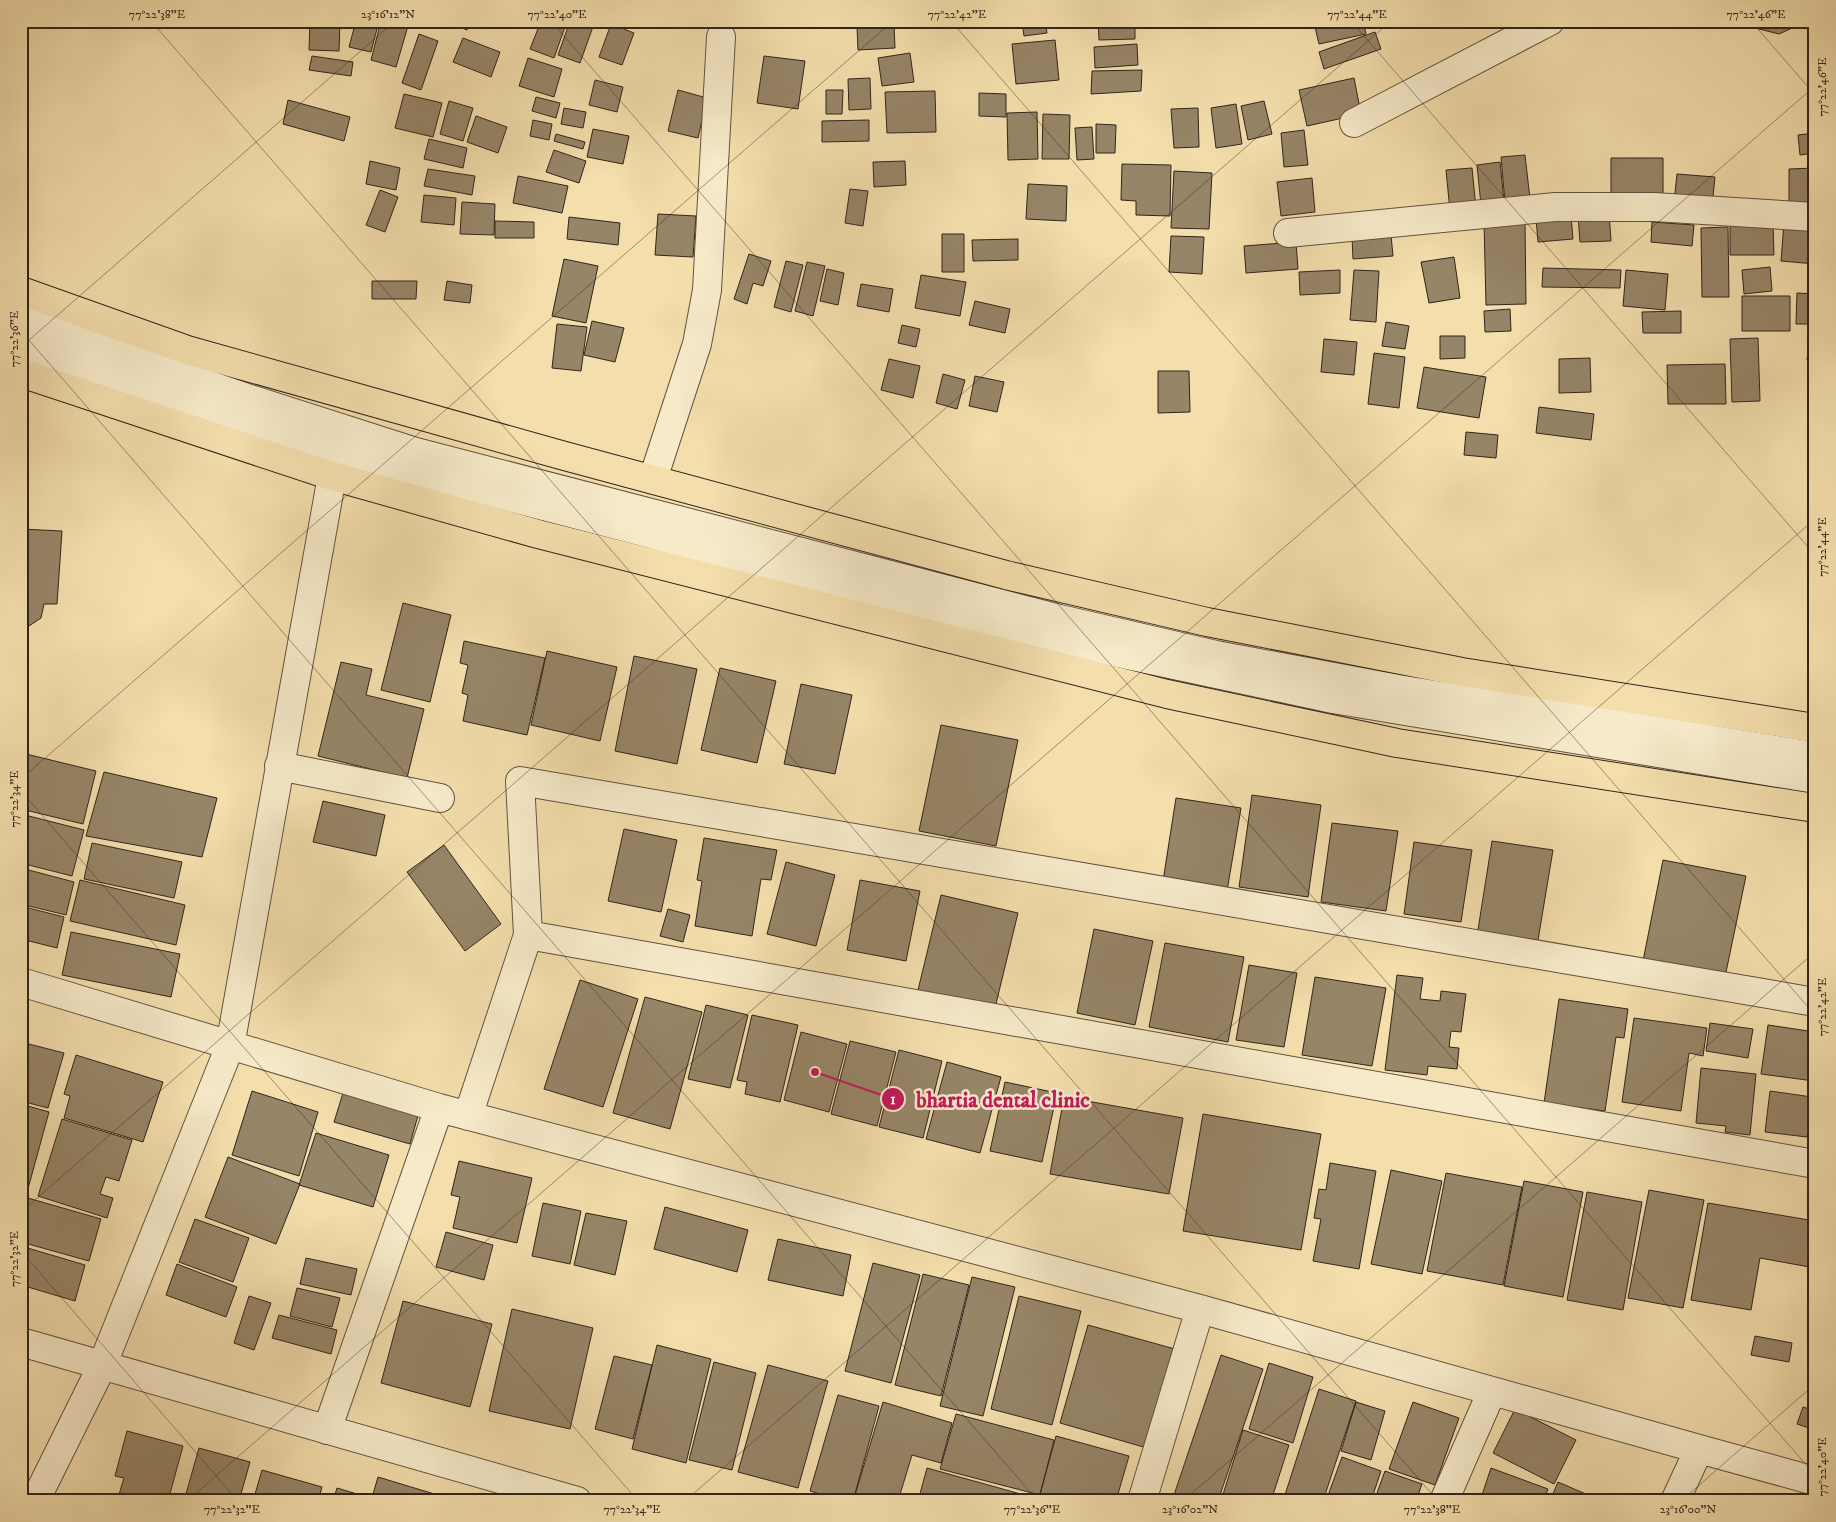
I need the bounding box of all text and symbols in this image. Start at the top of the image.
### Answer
text: 77°22'38"E [129,7,186,22]
text: 23°16'12"N [361,7,415,22]
text: 77°22'40"E [527,7,587,22]
text: 77°22'42"E [928,7,987,22]
text: 77°22'44"E [1327,7,1387,22]
text: 77°22'46"E [1727,7,1786,22]
text: 77°22'46"E [1815,57,1830,116]
text: 77°22'36"E [7,310,22,367]
text: 77°22'44"E [1815,517,1830,577]
text: 77°22'34"E [7,770,22,828]
text: 77°22'42"E [1815,977,1830,1036]
callout: bhartia dental clinic [881,1081,1099,1118]
text: bhartia dental clinic [915,1087,1090,1114]
text: 1 [890,1090,896,1109]
text: 77°22'32"E [7,1230,22,1287]
text: 77°22'40"E [1815,1437,1830,1497]
text: 77°22'32"E [204,1502,261,1517]
text: 77°22'34"E [603,1502,661,1517]
text: 77°22'36"E [1004,1502,1061,1517]
text: 23°16'02"N [1162,1502,1218,1517]
text: 77°22'38"E [1404,1502,1461,1517]
text: 23°16'00"N [1660,1502,1716,1517]

